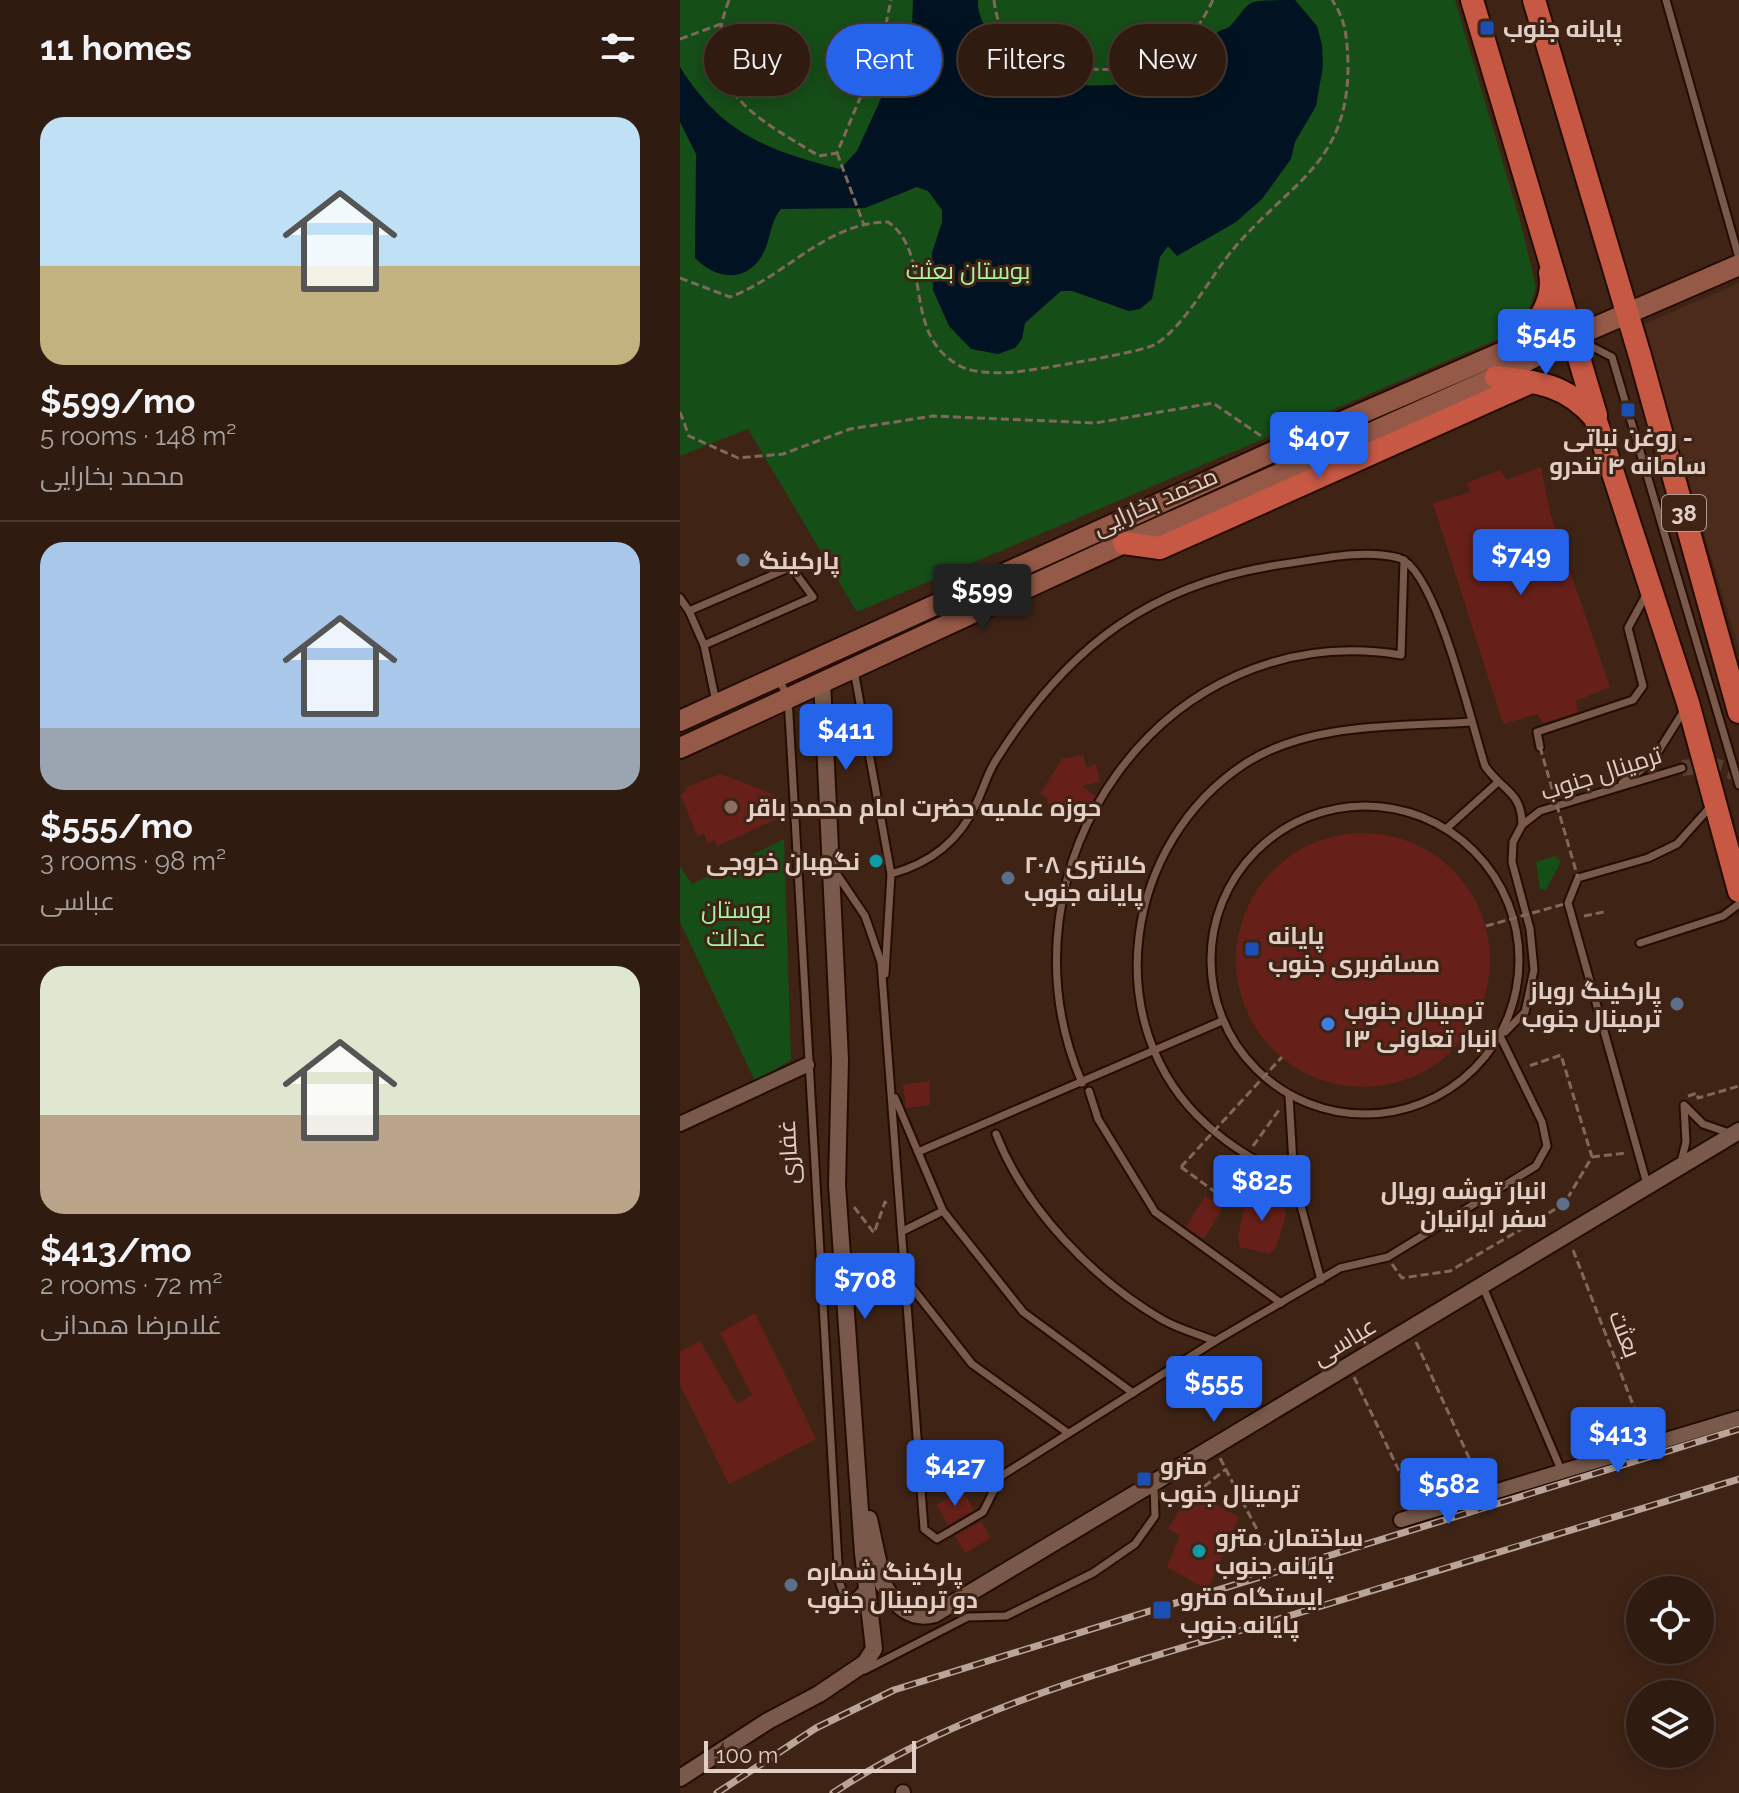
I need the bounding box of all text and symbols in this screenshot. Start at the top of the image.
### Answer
place label: پایانه جنوب [1503,14,1622,46]
marker: پایانه جنوب [1478,19,1496,37]
chip: Buy [704,24,810,96]
chip: Rent [826,24,942,96]
chip: Filters [958,24,1093,96]
chip: New [1109,24,1226,96]
icon: filters [596,26,640,70]
text: 11 homes [40,28,192,68]
icon: home [268,169,412,313]
park label: بوستان بعثت [906,256,1030,285]
pin: $545 [1499,309,1593,377]
text: $545 [1516,320,1576,350]
text: $599/mo [40,381,195,421]
marker: روغن نباتی - سامانه ۴ تندرو [1619,401,1637,419]
pin: $407 [1272,412,1366,480]
text: 5 rooms · 148 m² [40,421,236,451]
text: $407 [1288,423,1350,453]
place label: روغن نباتی - سامانه ۴ تندرو [1549,423,1707,480]
text: محمد بخارایی [40,461,185,491]
street label: محمد بخارایی [1088,461,1222,541]
road number: 38 [1662,495,1706,531]
pin: $749 [1474,529,1568,597]
text: $749 [1491,540,1551,570]
place label: پارکینگ [759,546,840,578]
marker: پارکینگ [734,551,752,569]
pin: $599 [935,564,1029,632]
text: $599 [951,575,1013,605]
icon: home [268,594,412,738]
pin: $411 [799,704,893,772]
text: $411 [817,715,875,745]
street label: ترمینال جنوب [1537,740,1666,806]
place label: حوزه علمیه حضرت امام محمد باقر [746,793,1101,824]
marker: حوزه علمیه حضرت امام محمد باقر [722,798,740,816]
text: $555/mo [40,806,193,846]
text: 3 rooms · 98 m² [40,846,226,876]
place label: نگهبان خروجی [706,847,860,876]
place label: کلانتری ۲۰۸ پایانه جنوب [1024,850,1147,910]
marker: نگهبان خروجی [867,852,885,870]
marker: کلانتری ۲۰۸ پایانه جنوب [999,869,1017,887]
text: عباسی [40,886,115,916]
park label: بوستان عدالت [701,895,771,952]
place label: پایانه مسافربری جنوب [1268,921,1440,978]
marker: پایانه مسافربری جنوب [1243,940,1261,958]
place label: پارکینگ روباز ترمینال جنوب [1522,976,1662,1033]
marker: پارکینگ روباز ترمینال جنوب [1668,995,1686,1013]
place label: ترمینال جنوب انبار تعاونی ۱۳ [1344,996,1498,1053]
marker: ترمینال جنوب انبار تعاونی ۱۳ [1319,1015,1337,1033]
icon: home [268,1018,412,1162]
street label: غفاری [772,1119,804,1185]
pin: $825 [1215,1155,1309,1223]
text: $825 [1231,1166,1293,1196]
place label: انبار توشه رویال سفر ایرانیان [1381,1176,1547,1233]
marker: انبار توشه رویال سفر ایرانیان [1554,1195,1572,1213]
text: $413/mo [40,1230,192,1270]
pin: $708 [818,1253,912,1321]
text: $708 [834,1264,896,1294]
text: 2 rooms · 72 m² [40,1270,223,1300]
street label: بعثت [1603,1306,1647,1362]
text: غلامرضا همدانی [40,1310,222,1340]
street label: عباسی [1307,1311,1381,1371]
pin: $555 [1167,1356,1261,1424]
text: $555 [1184,1367,1244,1397]
pin: $413 [1571,1407,1665,1475]
text: $413 [1589,1418,1647,1448]
pin: $427 [908,1440,1002,1508]
text: $427 [925,1451,985,1481]
place label: مترو ترمینال جنوب [1160,1451,1301,1508]
pin: $582 [1402,1458,1496,1526]
text: $582 [1418,1469,1480,1499]
marker: مترو ترمینال جنوب [1135,1470,1153,1488]
place label: ساختمان مترو پایانه جنوب [1215,1523,1363,1583]
marker: ساختمان مترو پایانه جنوب [1190,1542,1208,1560]
place label: پارکینگ شماره دو ترمینال جنوب [807,1557,978,1614]
marker: پارکینگ شماره دو ترمینال جنوب [782,1576,800,1594]
map controls [1626,1576,1714,1768]
button: locate [1626,1576,1714,1664]
place label: ایستگاه مترو پایانه جنوب [1180,1582,1323,1642]
marker: ایستگاه مترو پایانه جنوب [1151,1599,1173,1621]
button: layers [1626,1680,1714,1768]
scale bar [704,1737,916,1773]
text: 100 m [716,1742,778,1768]

